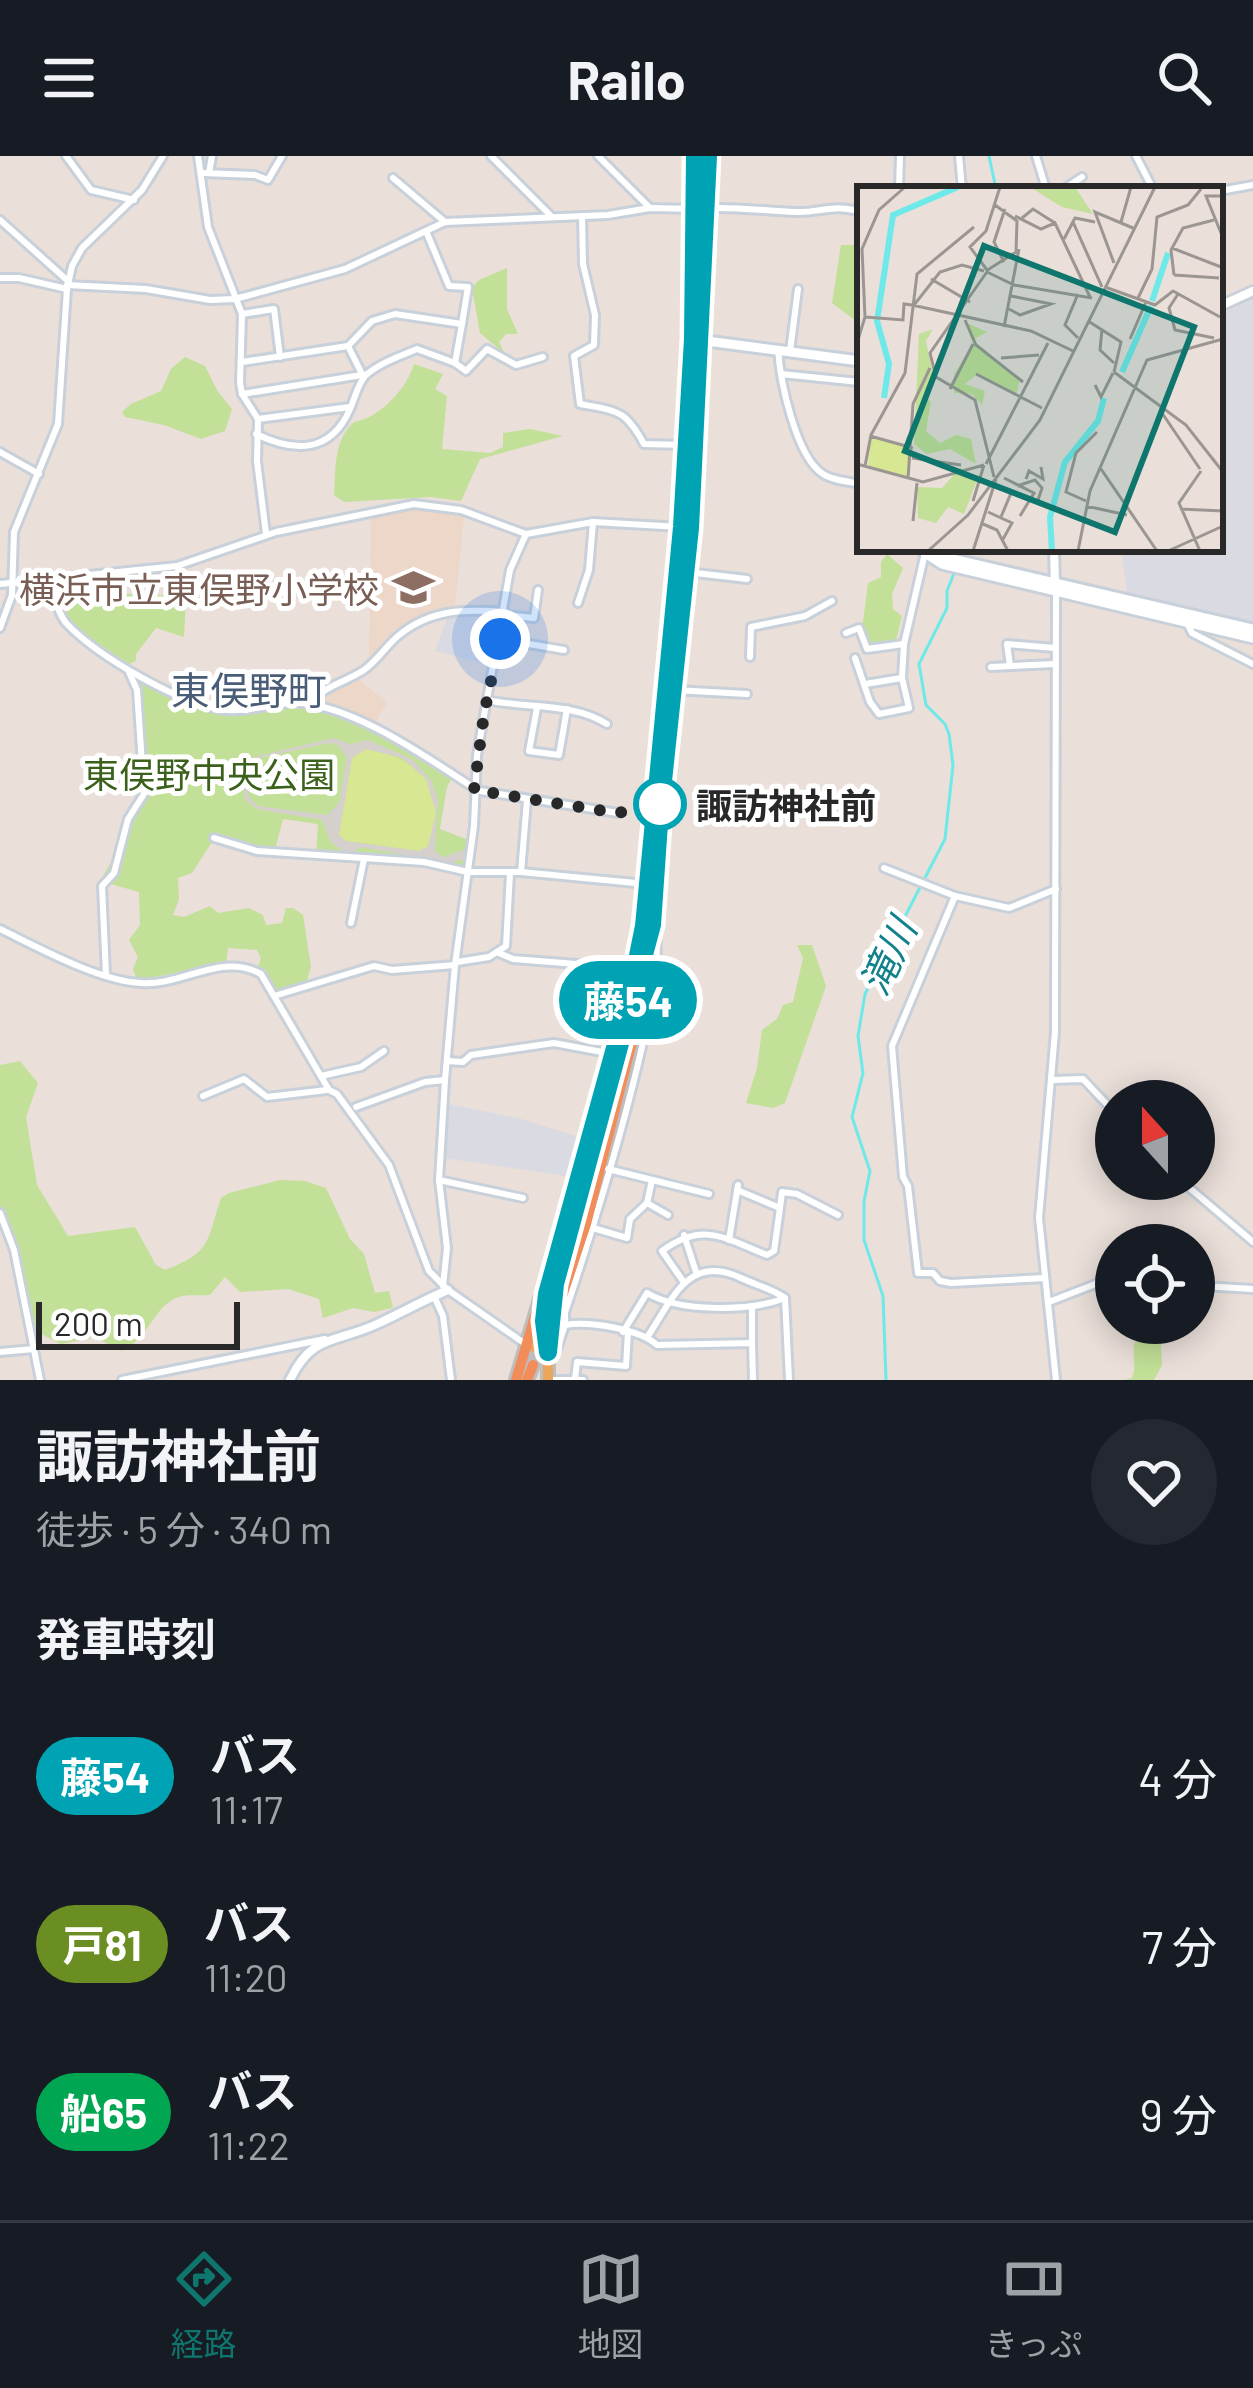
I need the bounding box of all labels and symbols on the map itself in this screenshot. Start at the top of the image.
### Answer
inset map [857,186,1223,552]
school or university icon: 横浜市立東俣野小学校 [390,565,436,611]
place label: 横浜市立東俣野小学校 [19,567,379,610]
your location [470,609,530,669]
district label: 東俣野町 [171,666,327,713]
park label: 東俣野中央公園 [83,752,335,795]
marker: 諏訪神社前 [635,779,685,829]
place label: 諏訪神社前 [696,783,876,826]
water label: 滝川 [849,907,926,1001]
line badge: 藤54 [559,961,697,1039]
north arrow [1095,1080,1215,1200]
scale bar [36,1296,240,1349]

